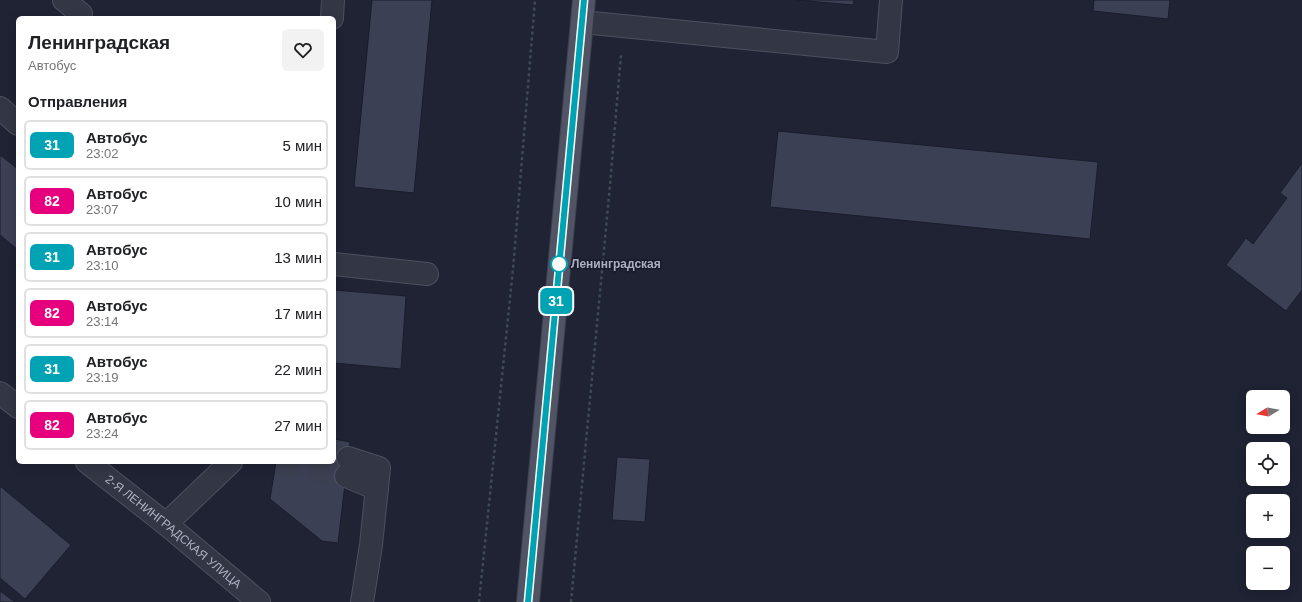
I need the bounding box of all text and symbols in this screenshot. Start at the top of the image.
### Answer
button: heart [282,29,324,71]
text: Ленинградская [28,32,170,53]
text: Автобус [28,58,76,73]
text: Отправления [28,93,127,110]
text: Автобус [86,129,148,146]
text: 31 [44,137,60,153]
text: 5 мин [283,137,322,154]
text: 23:02 [86,146,119,161]
text: Автобус [86,185,148,202]
text: 82 [44,193,60,209]
text: 10 мин [274,193,322,210]
text: 23:07 [86,202,119,217]
text: Автобус [86,241,148,258]
text: 31 [44,249,60,265]
text: 13 мин [274,249,322,266]
marker: Ленинградская [550,255,568,273]
place label: Ленинградская [571,257,661,271]
text: 23:10 [86,258,119,273]
line badge: 31 [538,288,574,314]
text: 31 [548,293,564,309]
text: Автобус [86,297,148,314]
text: 82 [44,305,60,321]
text: 17 мин [274,305,322,322]
text: 23:14 [86,314,119,329]
text: Автобус [86,353,148,370]
text: 31 [44,361,60,377]
text: 22 мин [274,361,322,378]
text: 23:19 [86,370,119,385]
north arrow [1246,390,1290,434]
map controls [1246,390,1290,590]
text: Автобус [86,409,148,426]
text: 82 [44,417,60,433]
text: 27 мин [274,417,322,434]
text: 23:24 [86,426,119,441]
button: locate [1246,442,1290,486]
street label: 2-Я ЛЕНИНГРАДСКАЯ УЛИЦА [103,472,244,591]
button: + [1246,494,1290,538]
button: − [1246,546,1290,590]

